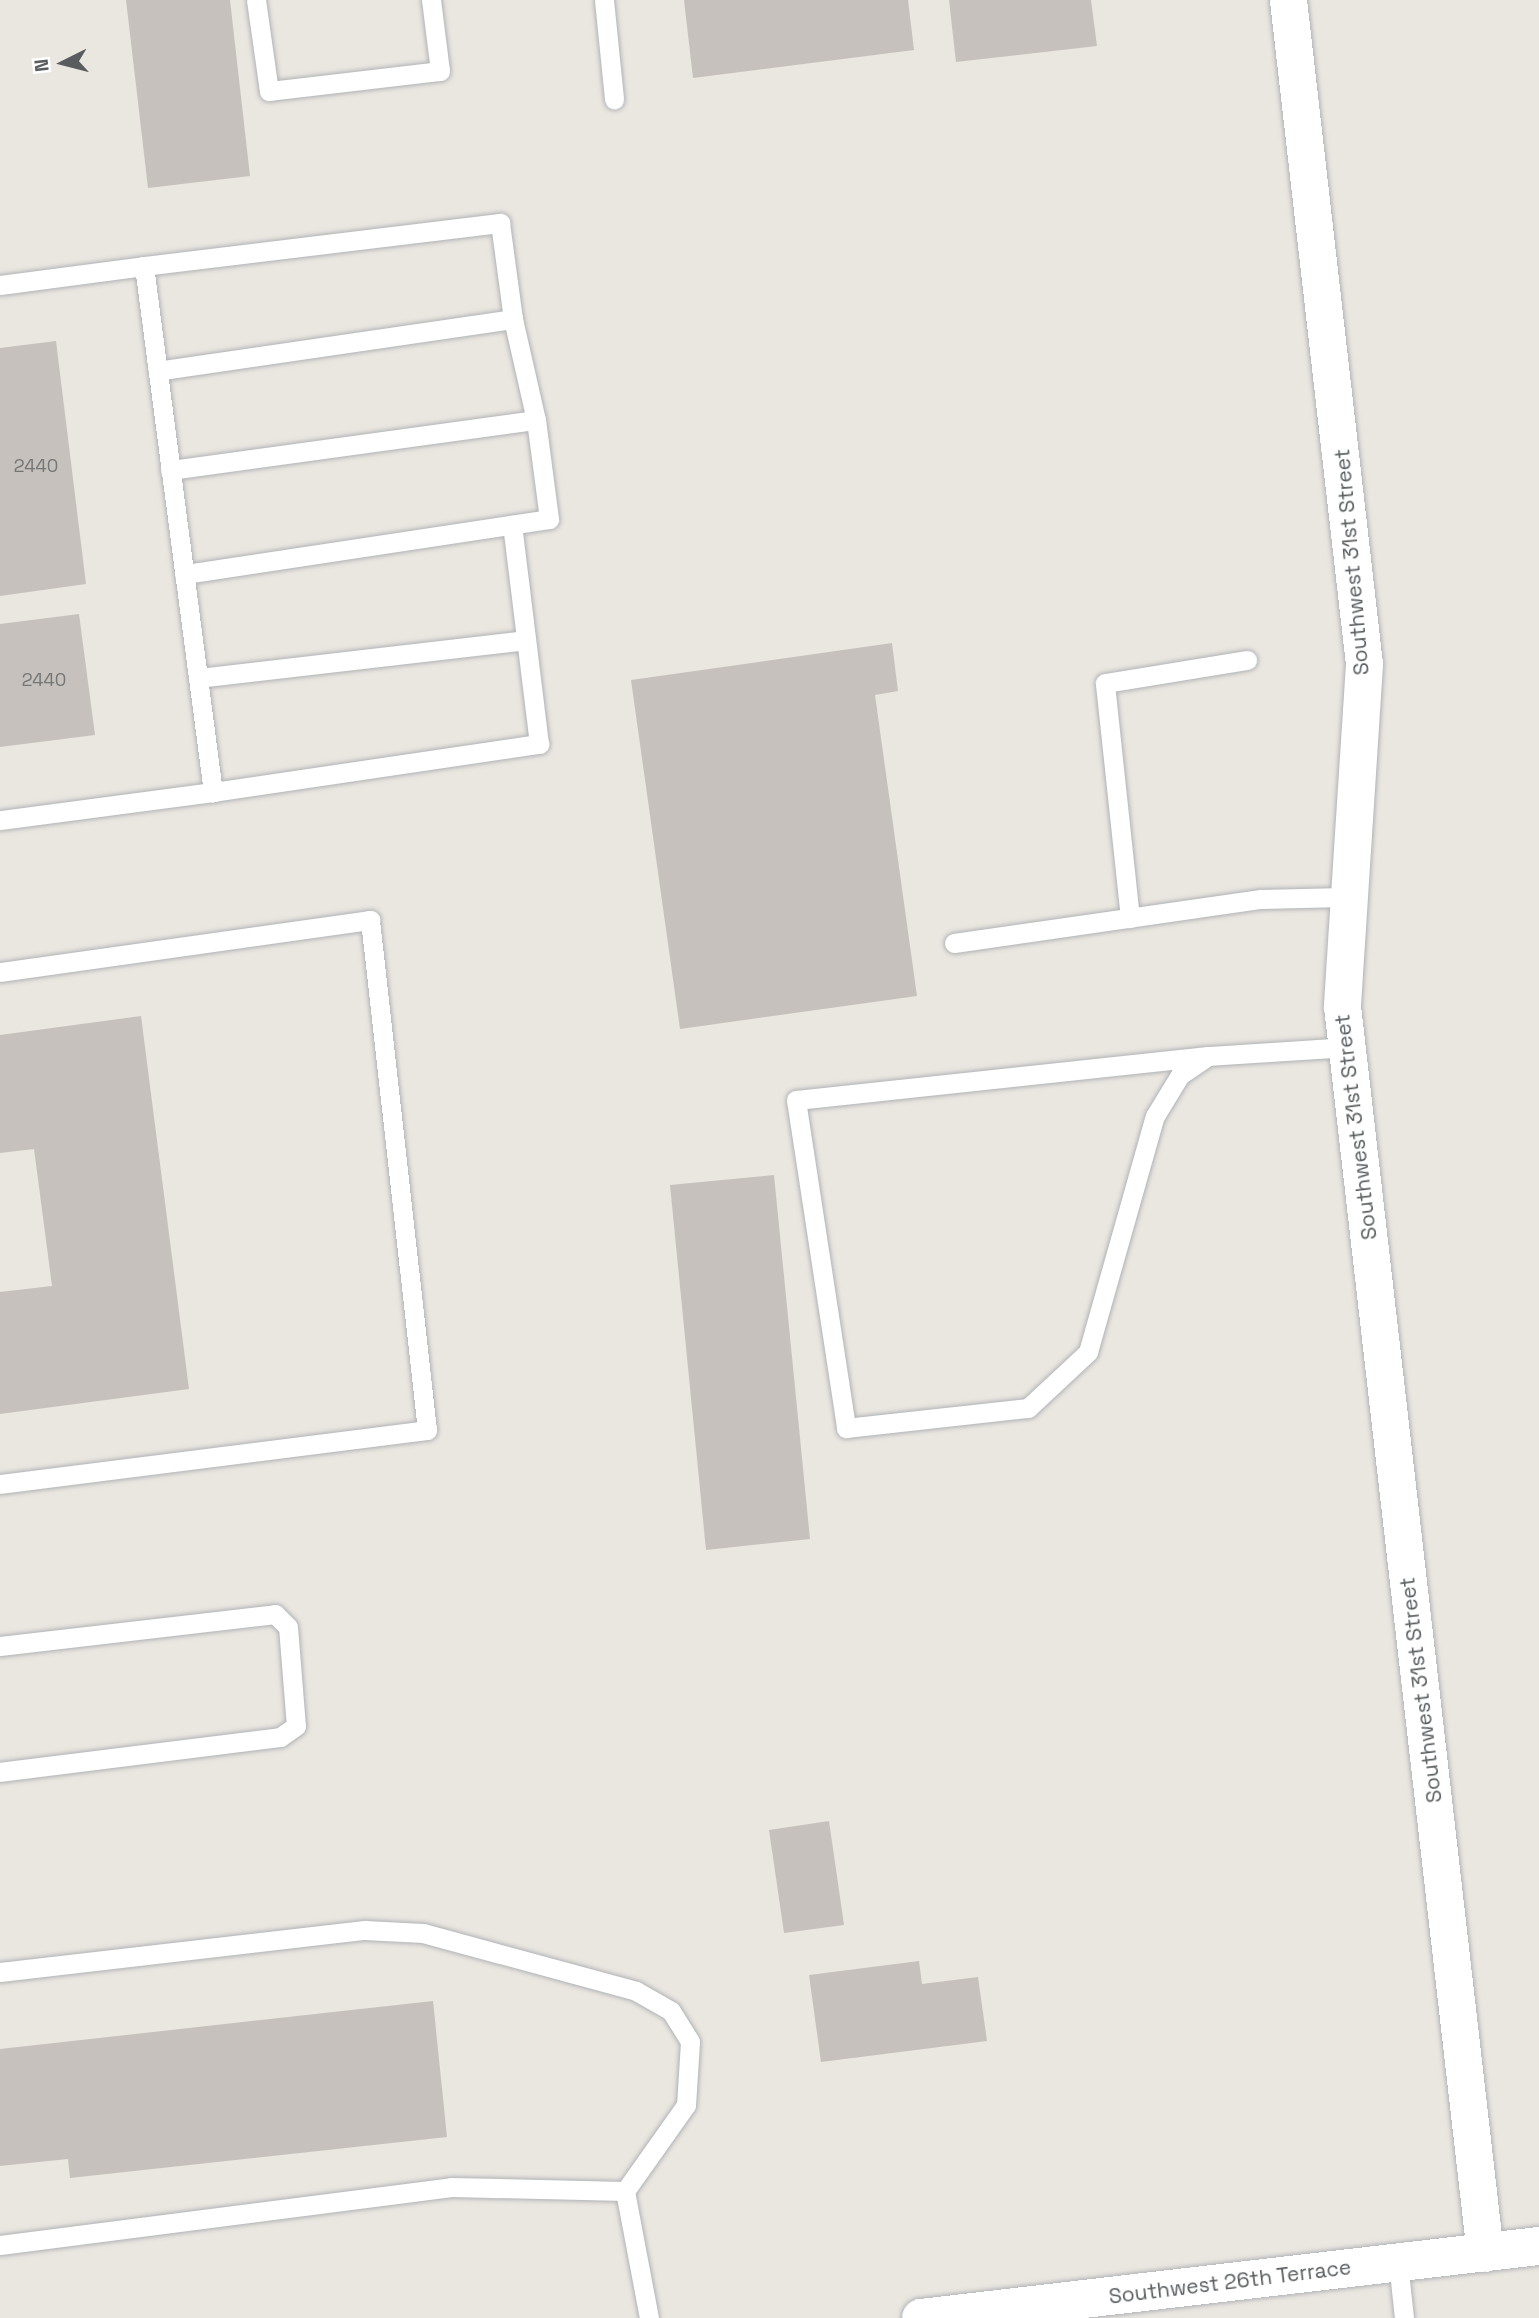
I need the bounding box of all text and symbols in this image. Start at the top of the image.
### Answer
north arrow [28,28,98,98]
text: N [29,58,55,73]
street label: Southwest 31st Street [1330,448,1374,676]
house number: 2440 [14,455,58,477]
house number: 2440 [22,669,66,691]
street label: Southwest 31st Street [1330,1013,1382,1241]
street label: Southwest 31st Street [1395,1576,1447,1804]
street label: Southwest 26th Terrace [1107,2255,1353,2309]

